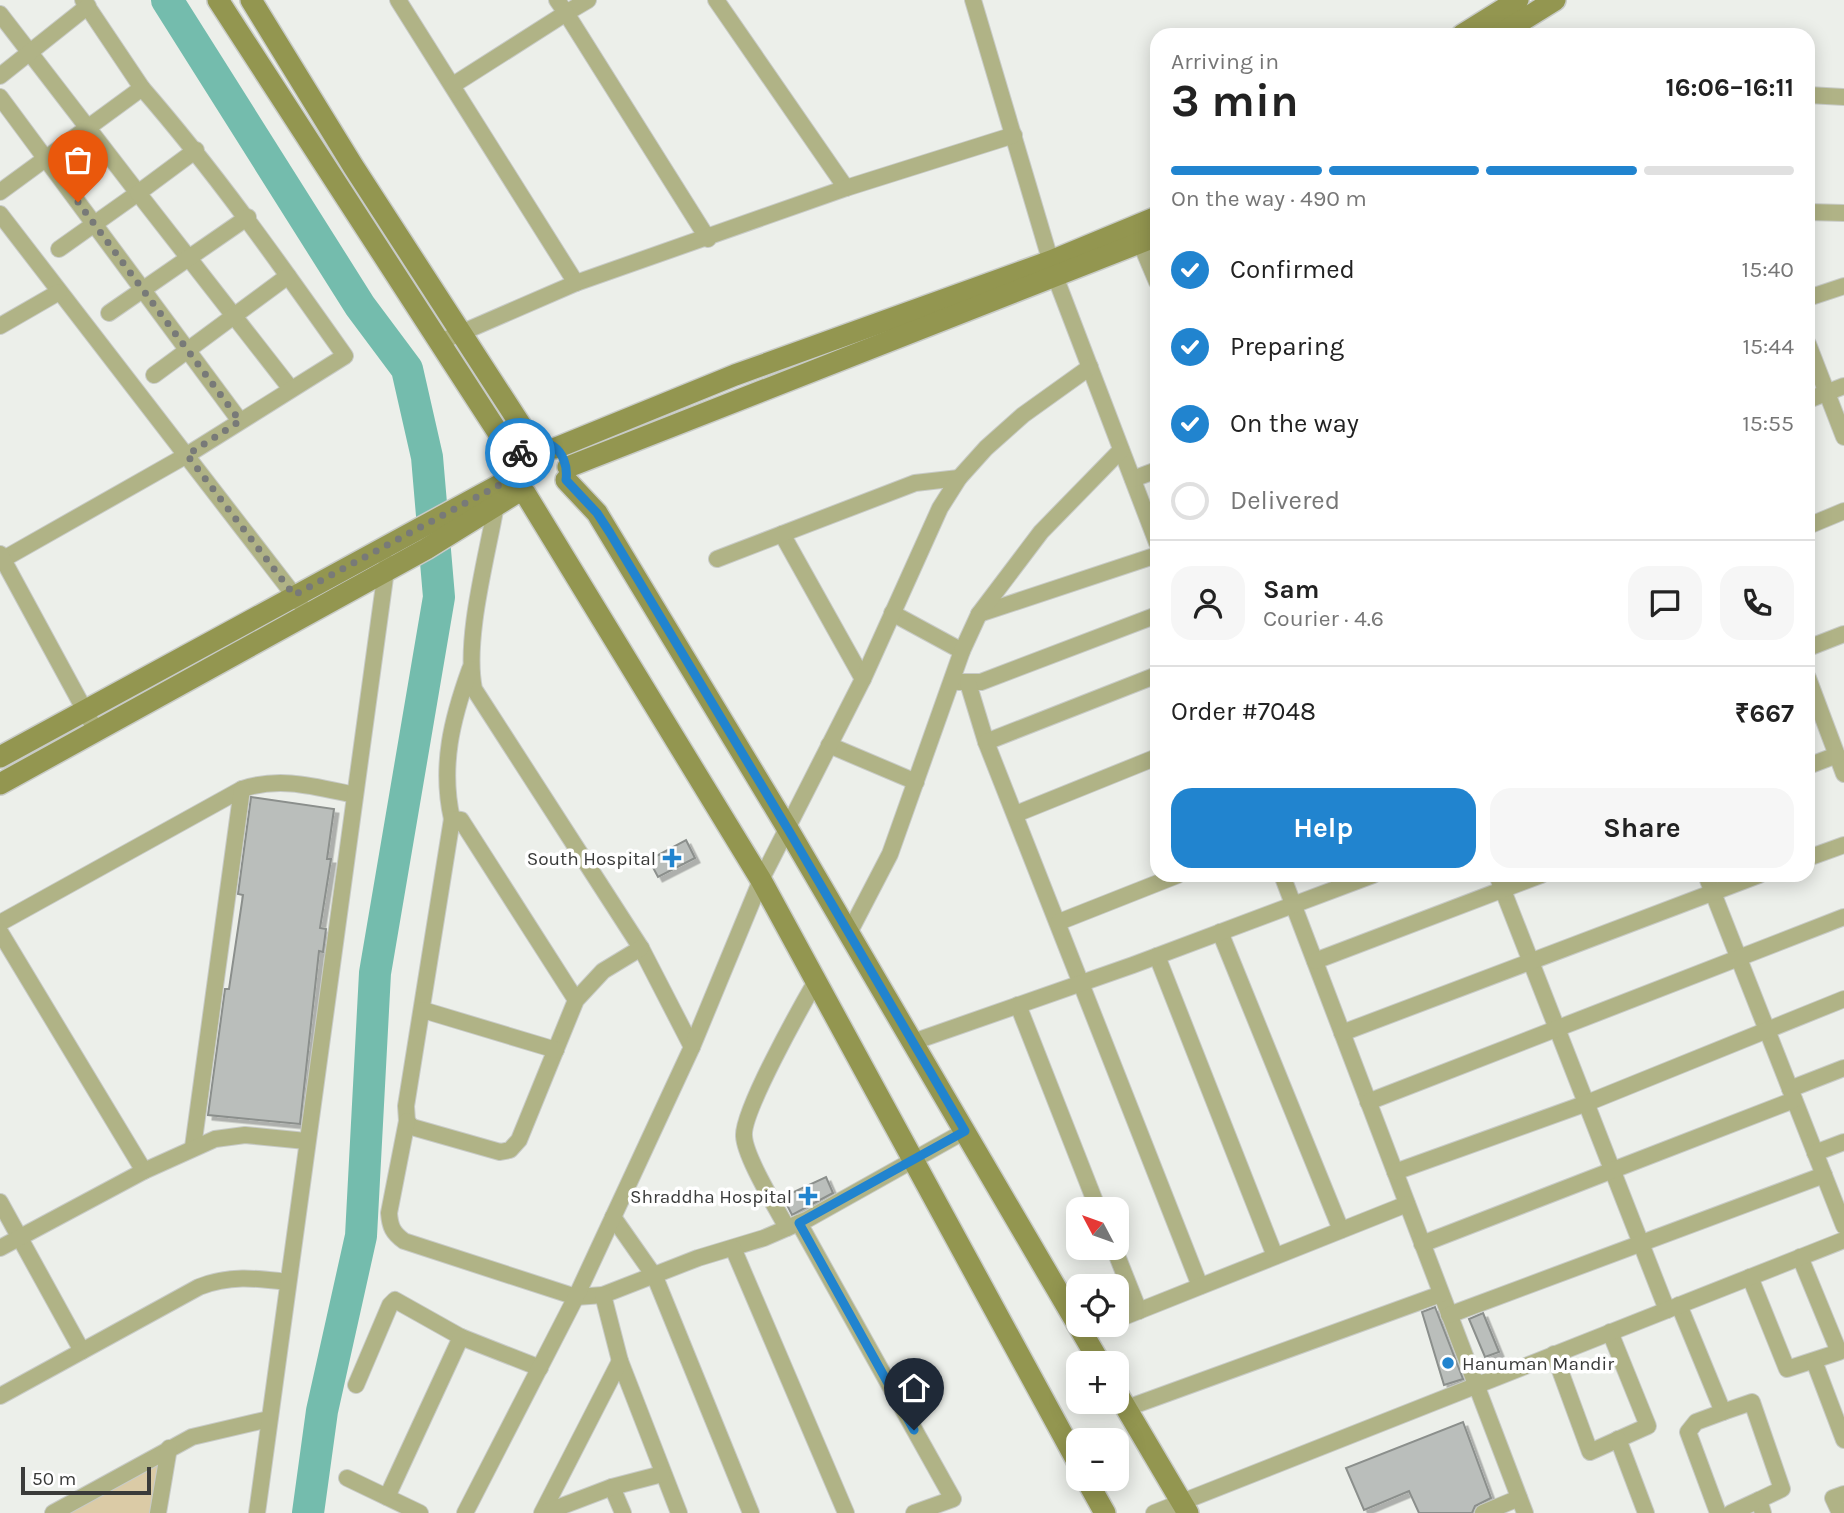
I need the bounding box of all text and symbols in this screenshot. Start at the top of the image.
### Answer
text: Arriving in [1171,48,1279,75]
text: 16:06–16:11 [1665,72,1794,103]
text: 3 min [1171,74,1299,128]
pin [48,130,108,202]
icon: bag [59,141,97,179]
text: On the way · 490 m [1171,185,1367,212]
icon: check [1171,251,1209,289]
text: Confirmed [1230,254,1355,285]
text: 15:40 [1742,256,1794,283]
icon: check [1171,328,1209,366]
text: Preparing [1230,331,1344,362]
text: 15:44 [1742,333,1794,360]
icon: check [1171,405,1209,443]
text: On the way [1230,408,1359,439]
text: 15:55 [1742,410,1794,437]
courier [485,418,555,488]
icon: bike [501,434,539,472]
text: Delivered [1230,485,1340,516]
button: person [1171,566,1245,640]
button: chat [1628,566,1702,640]
button: phone [1720,566,1794,640]
text: Sam [1263,574,1319,605]
text: Courier · 4.6 [1263,605,1384,632]
text: Order #7048 [1171,696,1316,727]
text: ₹667 [1735,698,1794,729]
button: Help [1171,788,1476,868]
button: Share [1490,788,1794,868]
place label: South Hospital [527,848,656,870]
marker: South Hospital [662,848,682,868]
place label: Shraddha Hospital [630,1186,792,1208]
marker: Shraddha Hospital [798,1186,818,1206]
north arrow [1066,1197,1129,1260]
map controls [1066,1197,1129,1491]
button: locate [1066,1274,1129,1337]
button: + [1066,1351,1129,1414]
place label: Hanuman Mandir [1462,1353,1614,1375]
marker: Hanuman Mandir [1440,1355,1456,1371]
pin [884,1358,944,1430]
icon: home [895,1369,933,1407]
button: − [1066,1428,1129,1491]
scale bar [21,1464,150,1496]
text: 50 m [32,1468,76,1490]

